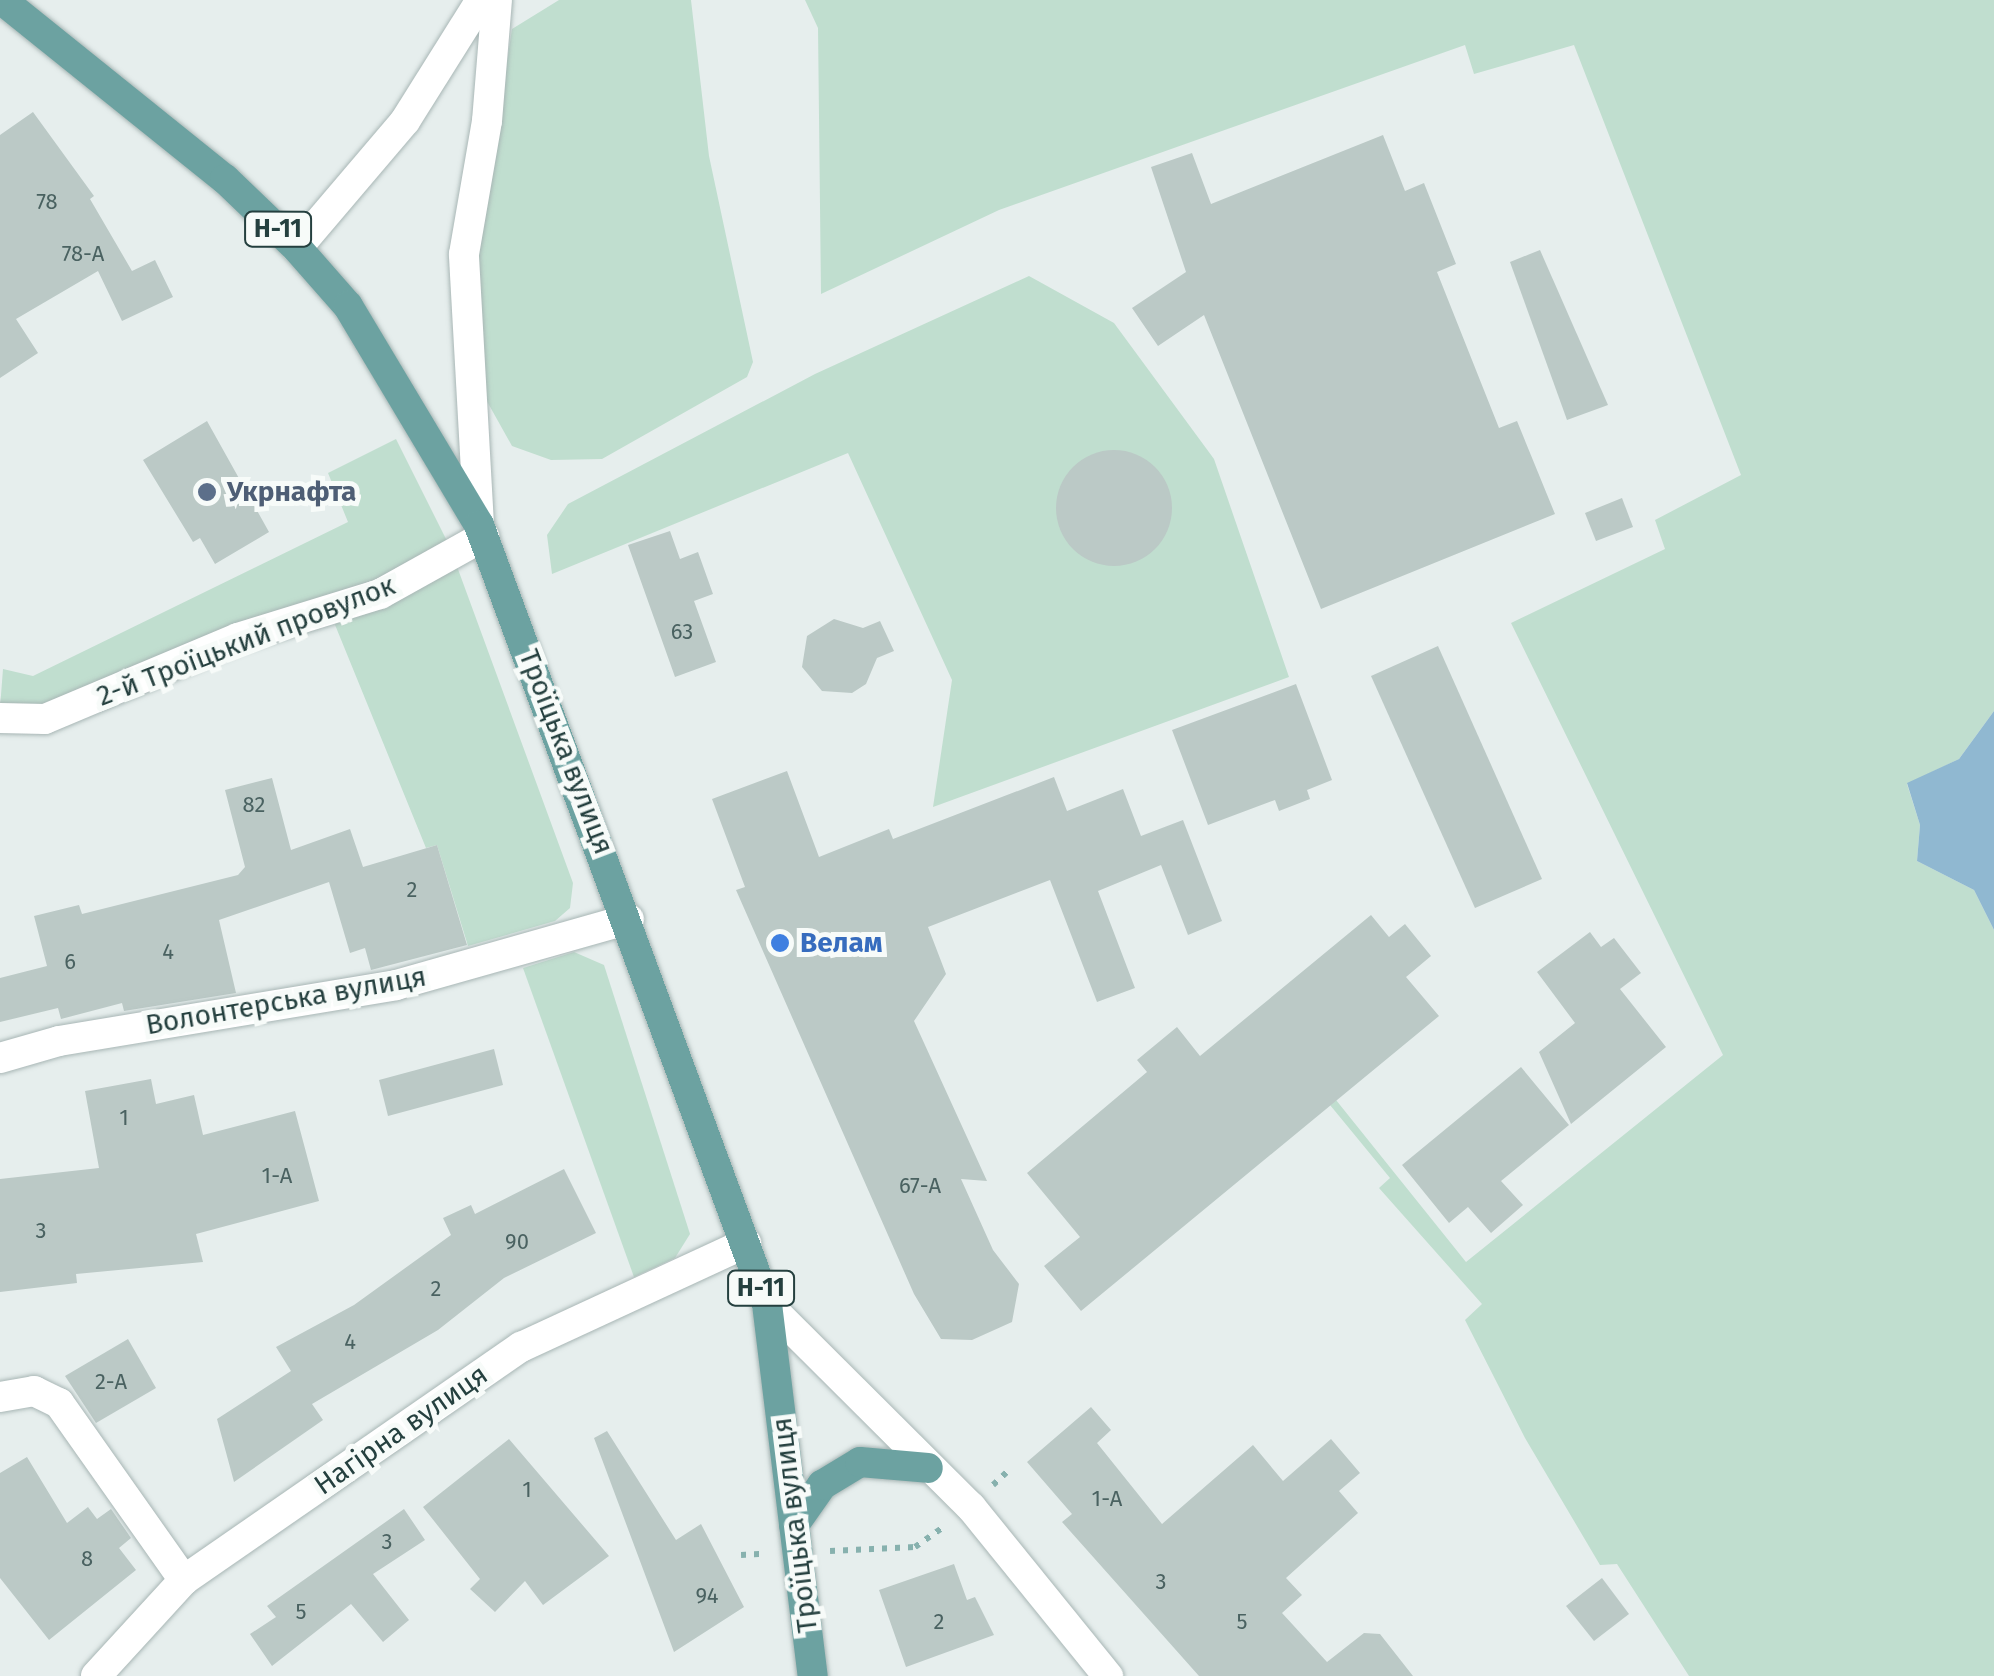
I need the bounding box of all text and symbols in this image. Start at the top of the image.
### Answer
house number: 78 [36,189,58,215]
road number: Н-11 [243,209,313,249]
house number: 78-А [62,241,104,267]
place label: Укрнафта [227,475,356,509]
marker: Укрнафта [196,481,218,503]
street label: 2-й Троїцький провулок [92,569,400,713]
house number: 63 [671,619,693,645]
street label: Троїцька вулиця [512,645,620,859]
house number: 82 [243,792,265,818]
house number: 2 [407,877,417,903]
place label: Велам [800,926,883,960]
marker: Велам [769,932,791,954]
house number: 4 [162,939,174,965]
house number: 6 [64,949,76,975]
street label: Волонтерська вулиця [143,960,429,1042]
house number: 1 [119,1105,129,1131]
house number: 1-А [262,1163,292,1189]
house number: 67-А [899,1173,941,1199]
house number: 3 [36,1218,46,1244]
house number: 90 [505,1229,529,1255]
road number: Н-11 [726,1268,796,1308]
house number: 2 [431,1276,441,1302]
house number: 4 [344,1329,356,1355]
street label: Нагірна вулиця [308,1358,494,1502]
house number: 2-А [95,1369,127,1395]
street label: Троїцька вулиця [765,1415,825,1635]
house number: 1 [522,1477,532,1503]
house number: 1-А [1092,1486,1122,1512]
house number: 3 [382,1529,392,1555]
house number: 8 [81,1546,93,1572]
house number: 3 [1156,1569,1166,1595]
house number: 94 [695,1583,719,1609]
house number: 5 [295,1599,307,1625]
house number: 2 [934,1609,944,1635]
house number: 5 [1236,1609,1248,1635]

